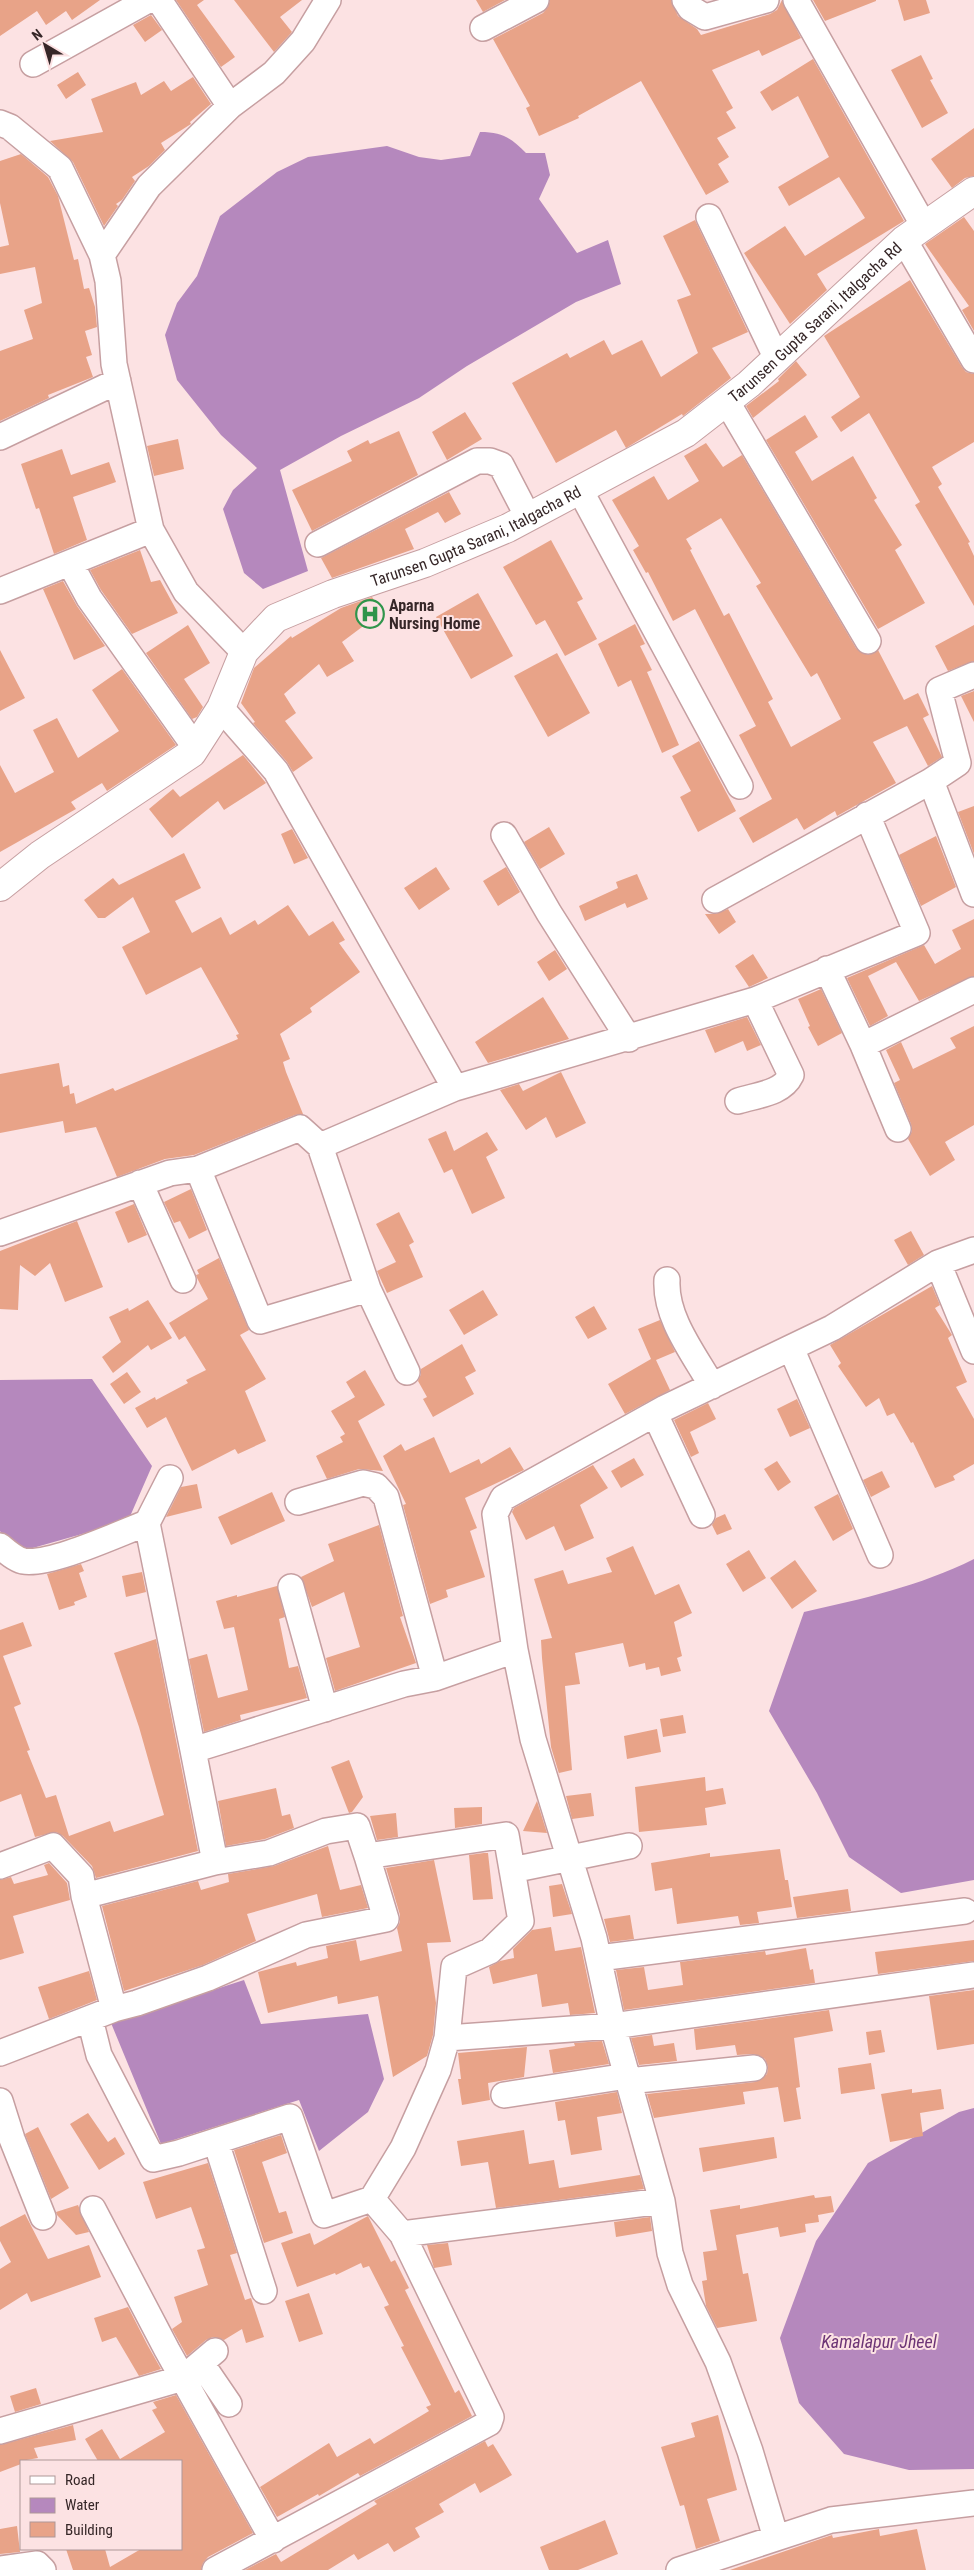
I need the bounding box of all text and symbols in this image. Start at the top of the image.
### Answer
north arrow [20,20,70,70]
text: N [29,26,45,44]
street label: Tarunsen Gupta Sarani, Italgacha Rd [725,238,905,406]
street label: Tarunsen Gupta Sarani, Italgacha Rd [368,482,584,591]
place label: Aparna Nursing Home [389,596,481,633]
hospital icon: Aparna Nursing Home [355,599,385,629]
water label: Kamalapur Jheel [821,2331,938,2352]
legend [20,2460,182,2550]
text: Road [65,2471,95,2489]
text: Water [65,2496,100,2514]
text: Building [65,2521,113,2539]

